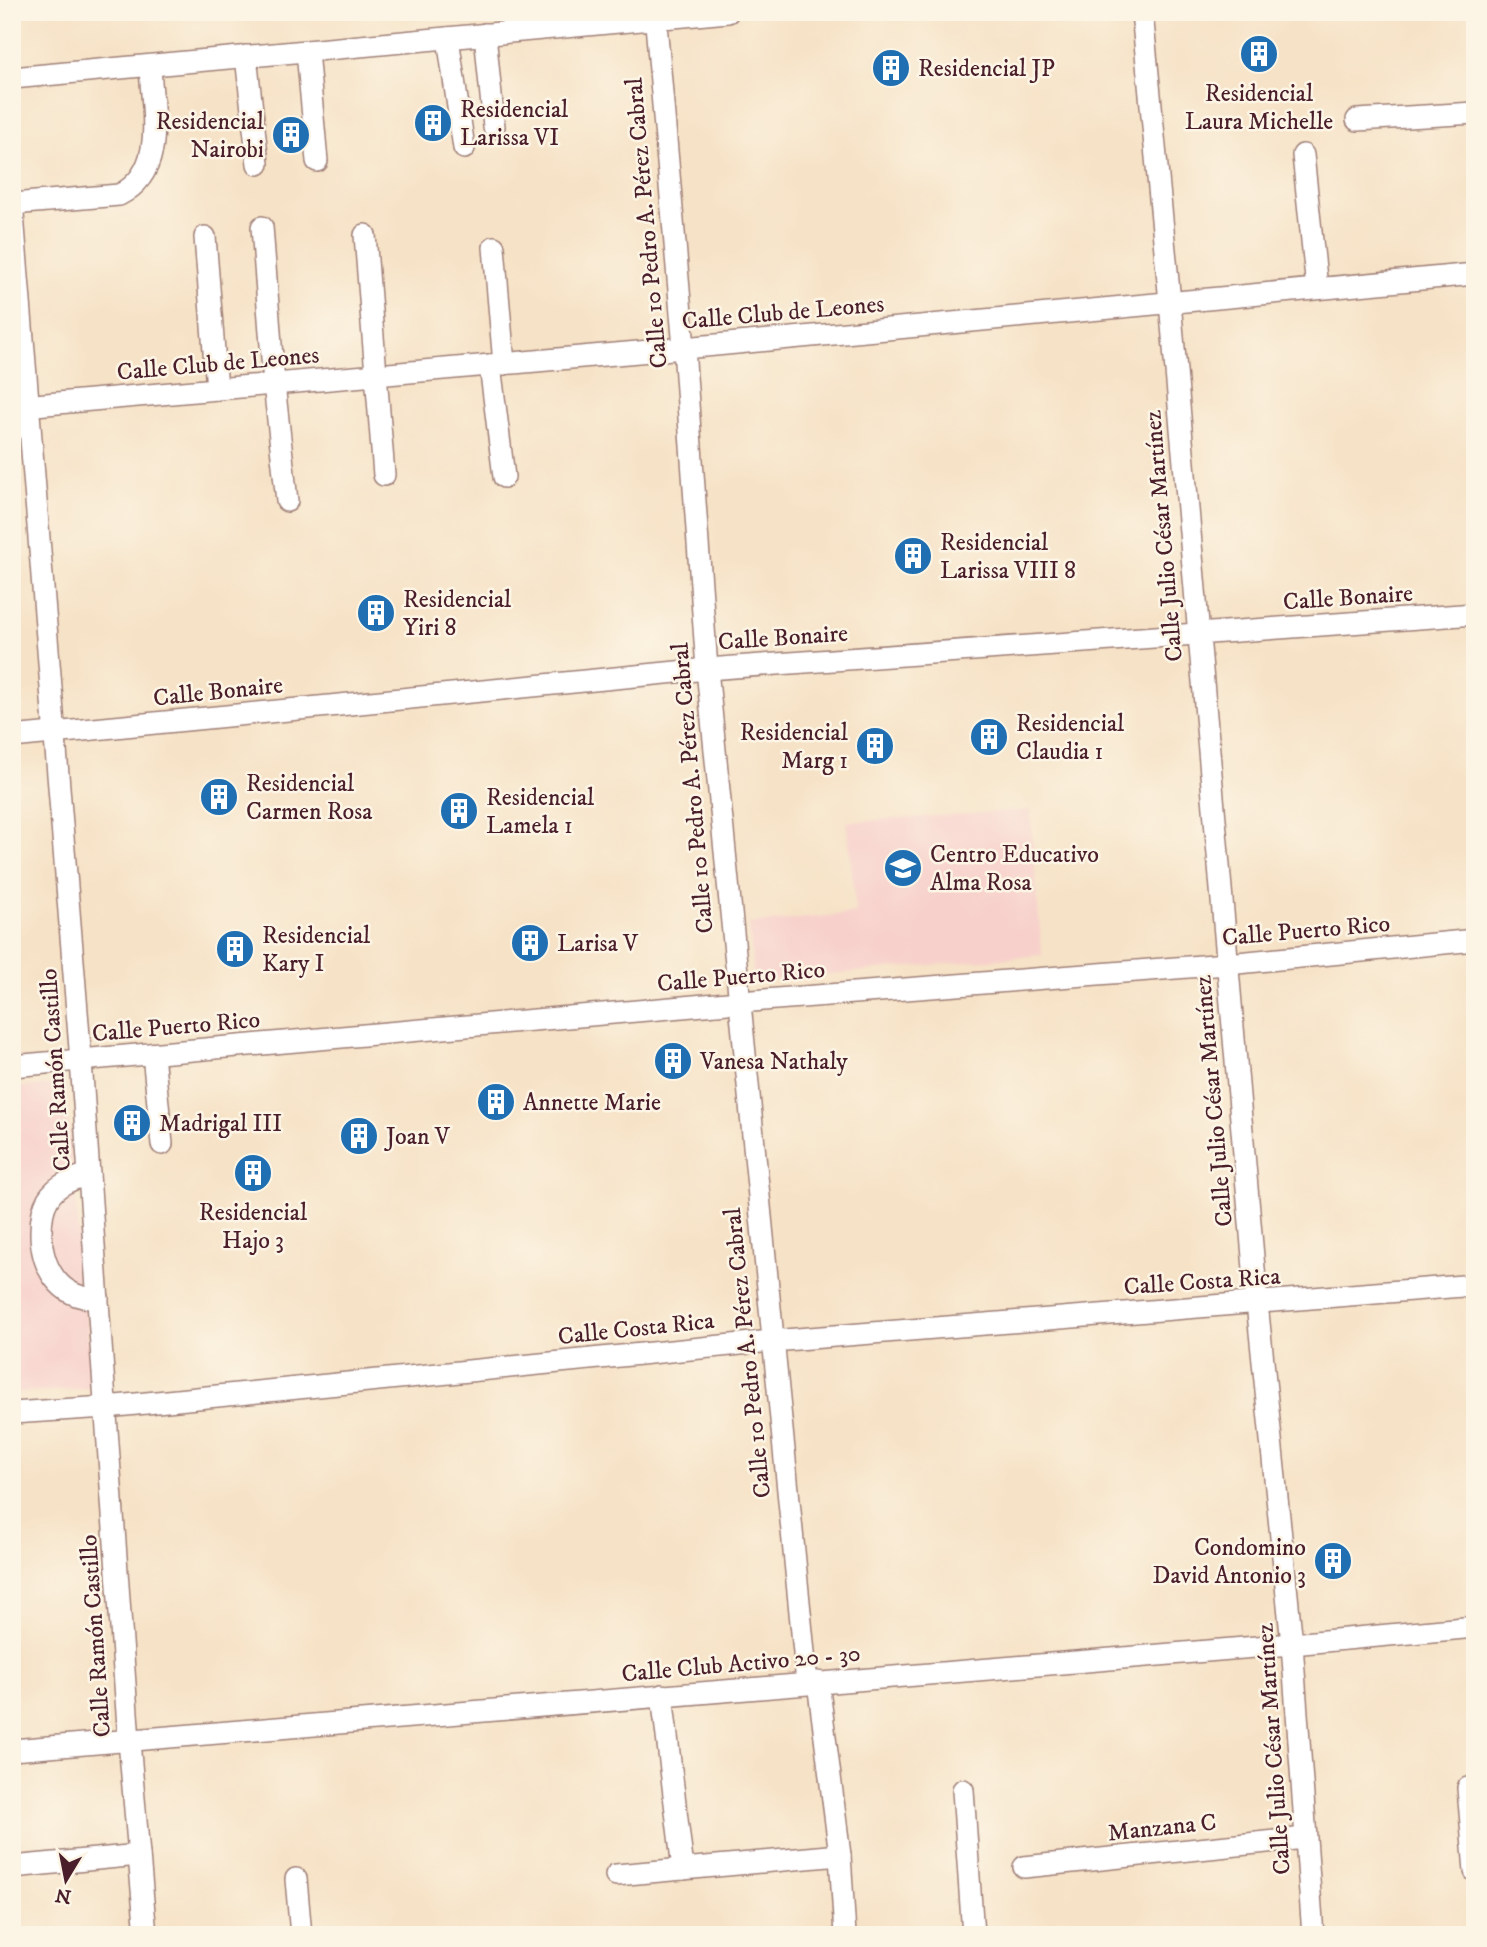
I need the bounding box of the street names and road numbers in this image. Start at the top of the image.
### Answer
street label: Calle 10 Pedro A. Pérez Cabral [619,75,675,370]
street label: Calle Club de Leones [681,289,886,337]
street label: Calle Club de Leones [116,340,321,388]
street label: Calle Julio César Martínez [1138,408,1190,663]
street label: Calle Bonaire [1282,578,1414,618]
street label: Calle Bonaire [717,618,849,658]
street label: Calle 10 Pedro A. Pérez Cabral [665,640,721,935]
street label: Calle Bonaire [152,670,284,714]
street label: Calle Puerto Rico [1221,909,1391,953]
street label: Calle Puerto Rico [656,955,826,999]
street label: Calle Ramón Castillo [34,968,78,1172]
street label: Calle Julio César Martínez [1188,973,1240,1228]
street label: Calle Puerto Rico [91,1005,261,1049]
street label: Calle 10 Pedro A. Pérez Cabral [718,1205,778,1500]
street label: Calle Costa Rica [1123,1262,1282,1302]
street label: Calle Costa Rica [556,1306,716,1352]
street label: Calle Ramón Castillo [74,1534,118,1738]
street label: Calle Julio César Martínez [1250,1621,1298,1876]
street label: Calle Club Activo 20 - 30 [620,1639,862,1689]
street label: Manzana C [1106,1807,1218,1849]

